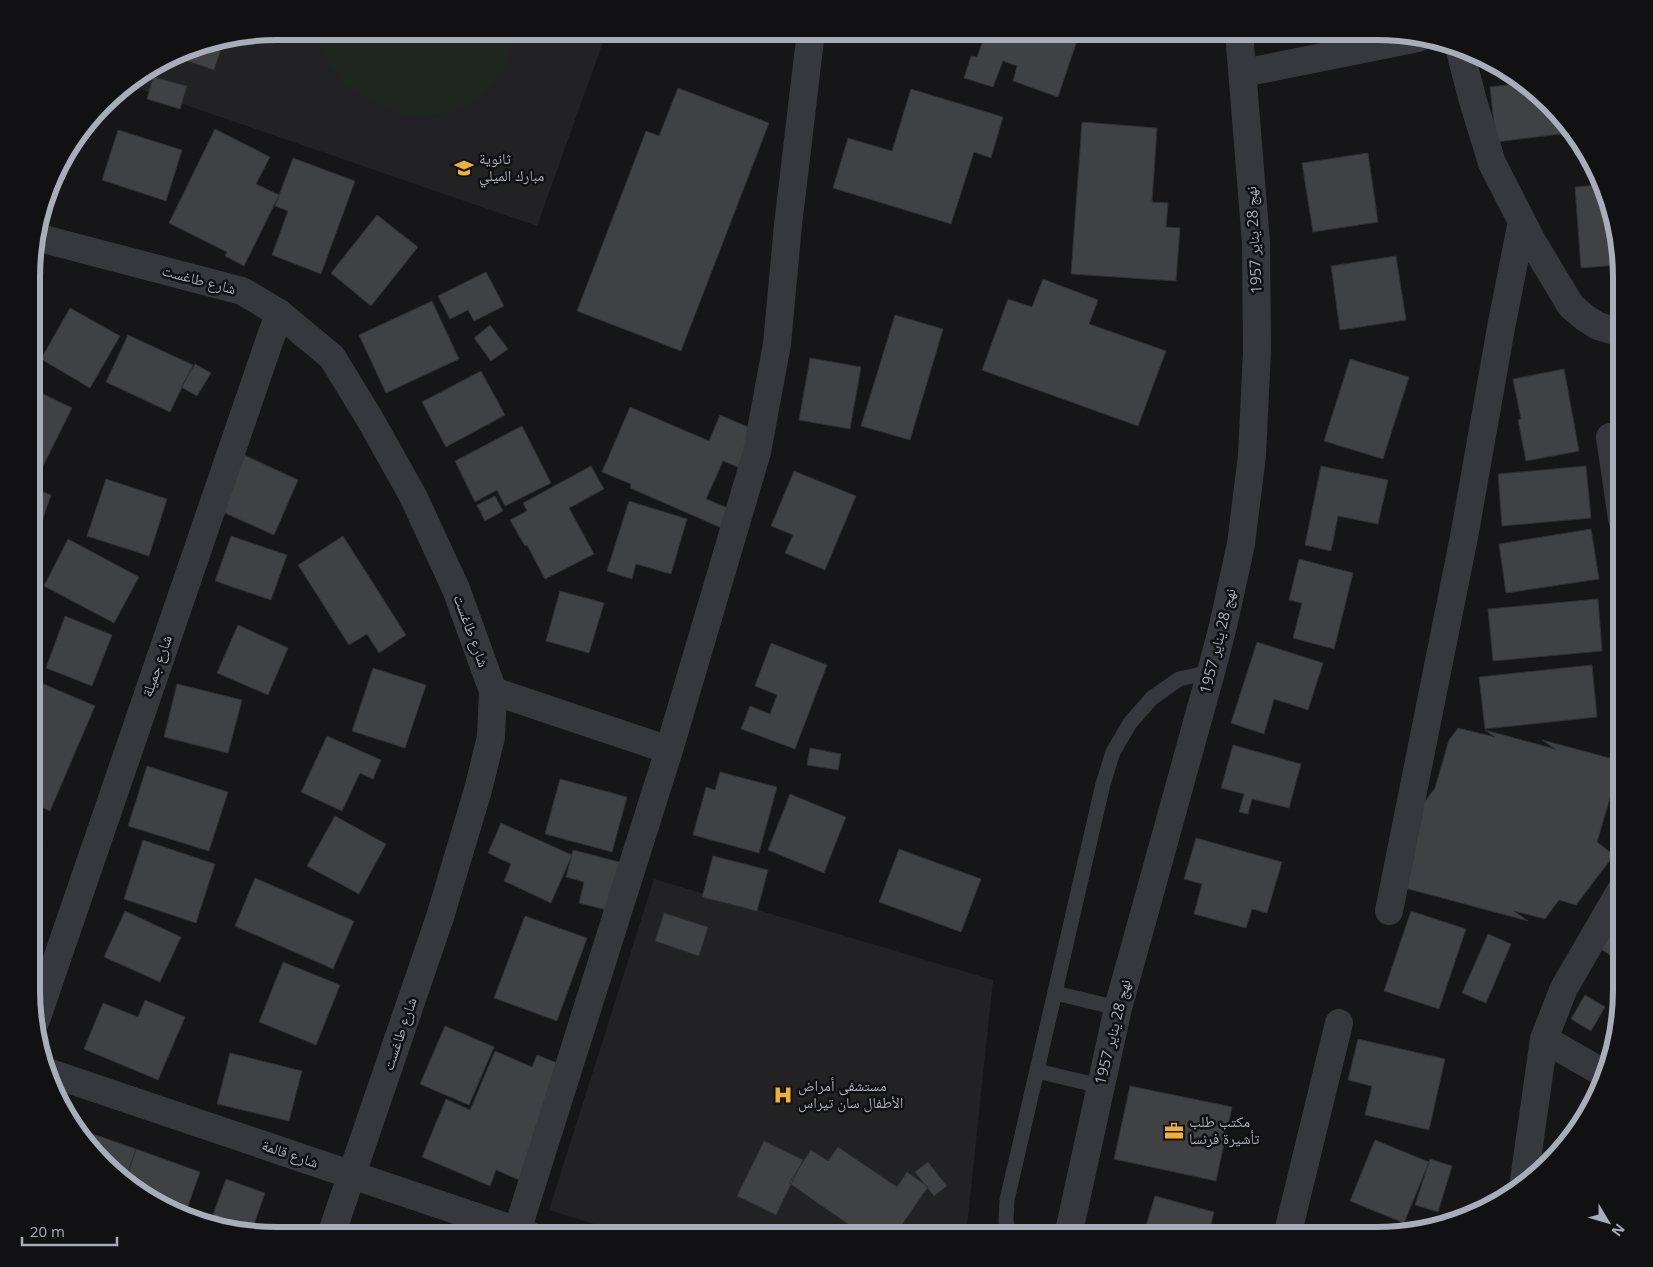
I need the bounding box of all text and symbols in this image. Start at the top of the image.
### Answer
place label: ثانوية مبارك الميلي [479,148,545,188]
school or university icon: ثانوية مبارك الميلي [453,157,475,179]
street label: نهج 28 يناير 1957 [1240,186,1267,294]
street label: شارع طاغست [160,260,239,300]
street label: نهج 28 يناير 1957 [1194,586,1241,696]
street label: شارع طاغست [449,592,494,670]
street label: شارع جميلة [136,632,177,700]
street label: نهج 28 يناير 1957 [1089,977,1136,1087]
street label: شارع طاغست [377,994,422,1073]
place label: مستشفى أمراض الأطفال سان تيراس [798,1075,903,1113]
hospital icon: مستشفى أمراض الأطفال سان تيراس [772,1084,794,1106]
place label: مكتب طلب تأشيرة فرنسا [1189,1111,1260,1148]
office icon: مكتب طلب تأشيرة فرنسا [1163,1120,1185,1142]
street label: شارع قالمة [259,1134,321,1173]
north arrow [1583,1197,1633,1247]
scale bar [22,1214,118,1246]
text: N [1608,1220,1630,1241]
text: 20 m [30,1221,65,1241]

